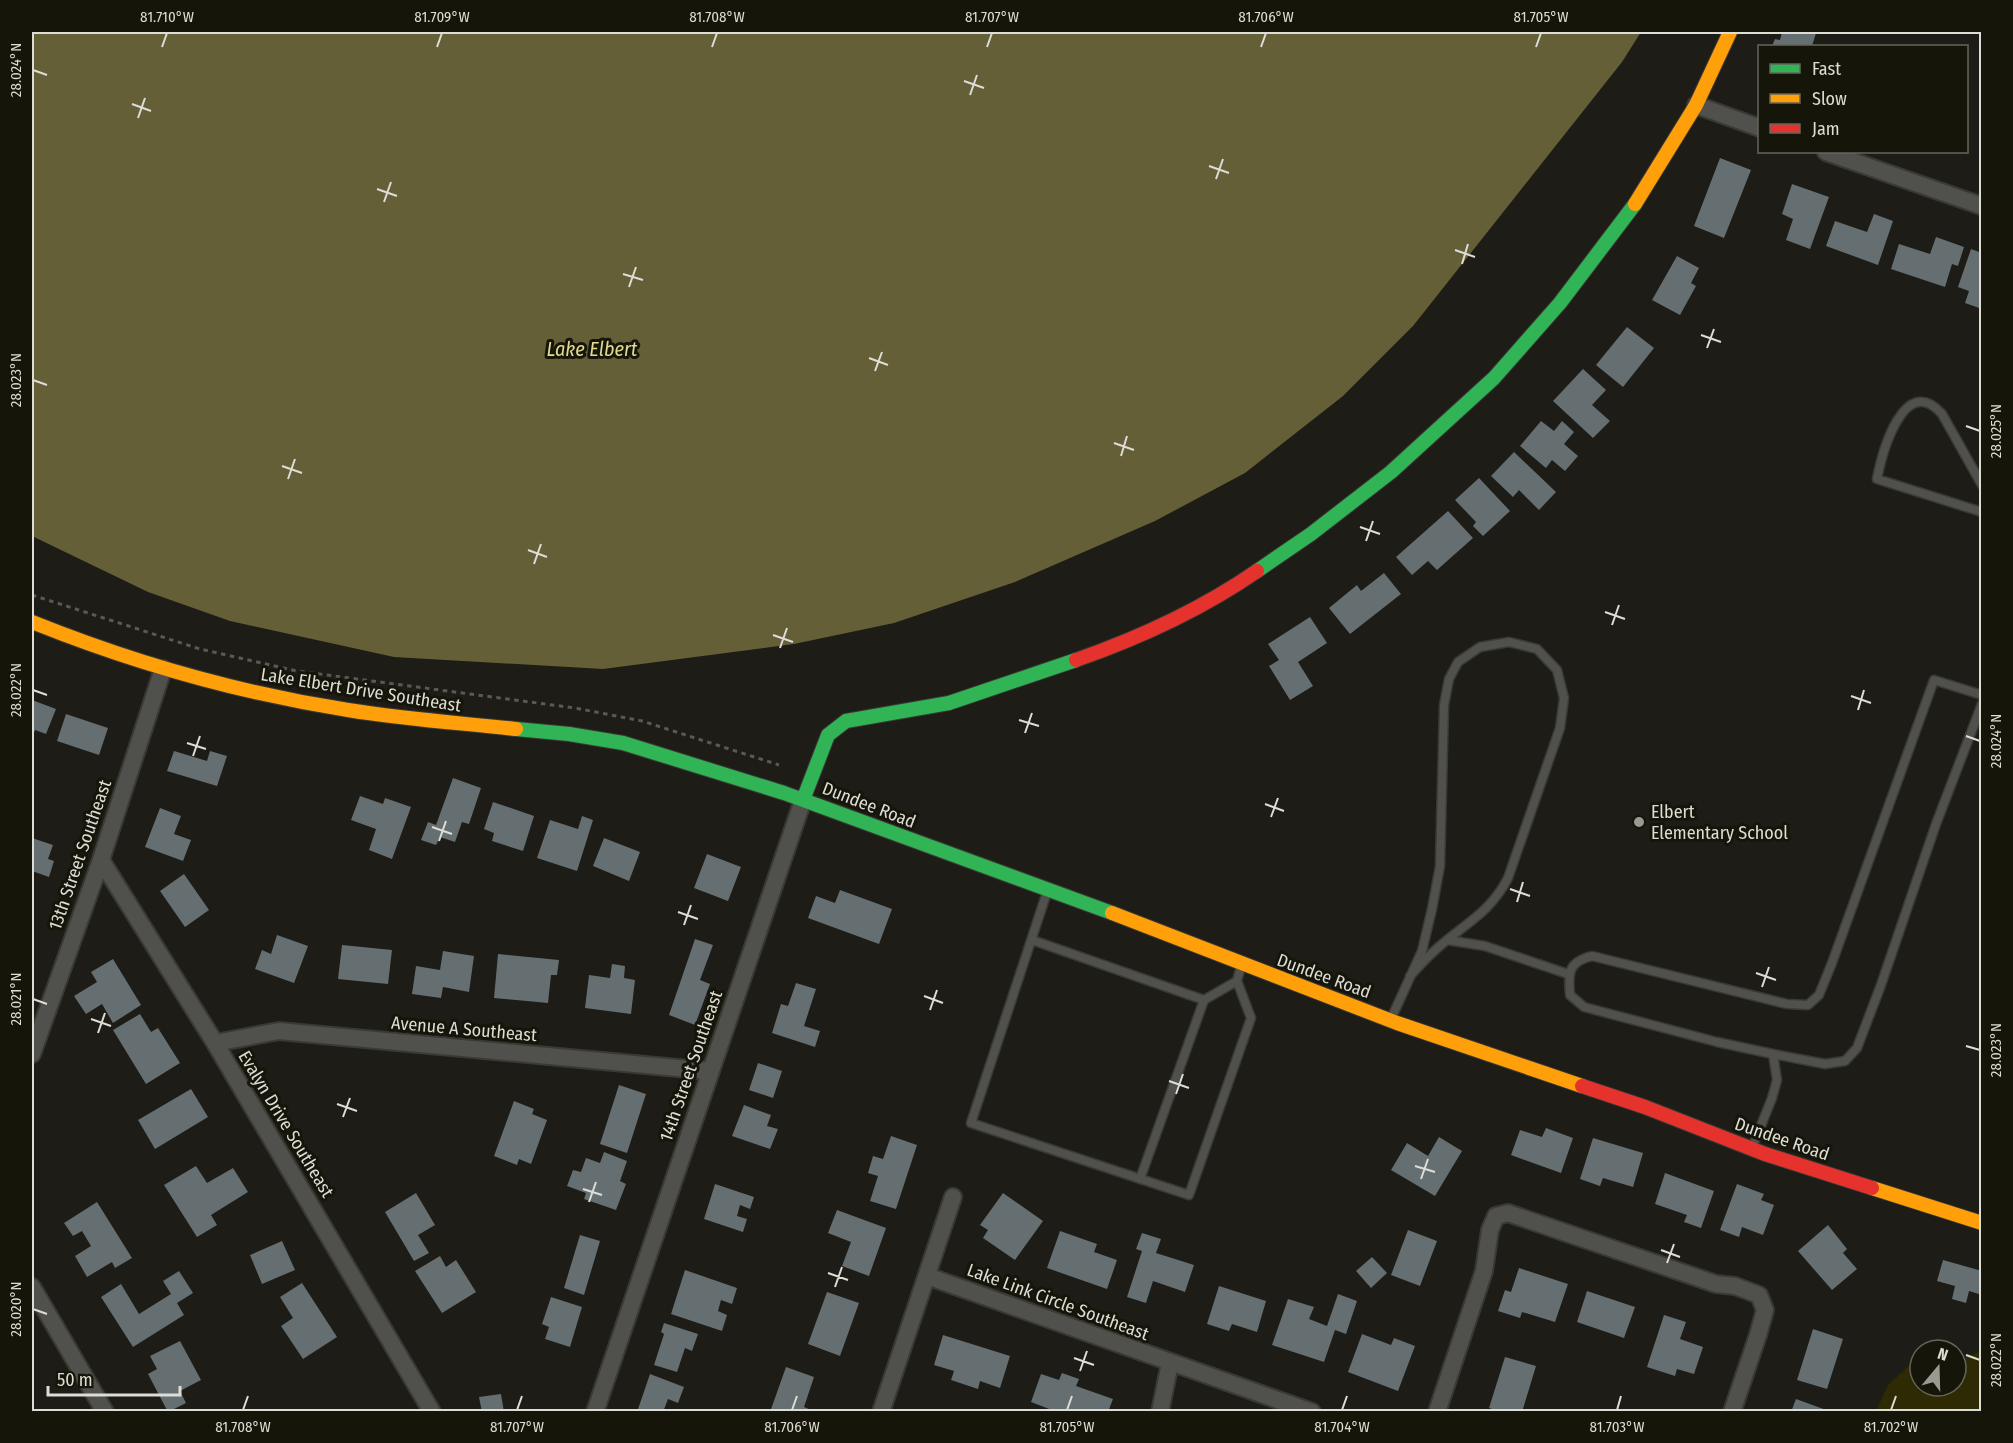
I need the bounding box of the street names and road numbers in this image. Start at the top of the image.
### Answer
street label: Lake Elbert Drive Southeast [259,663,463,717]
street label: 13th Street Southeast [44,777,116,933]
street label: Dundee Road [819,777,919,833]
street label: Dundee Road [1274,949,1374,1003]
street label: 14th Street Southeast [655,988,727,1144]
street label: Avenue A Southeast [390,1012,538,1046]
street label: Evalyn Drive Southeast [233,1047,339,1201]
street label: Dundee Road [1732,1113,1832,1165]
street label: Lake Link Circle Southeast [964,1259,1152,1345]

